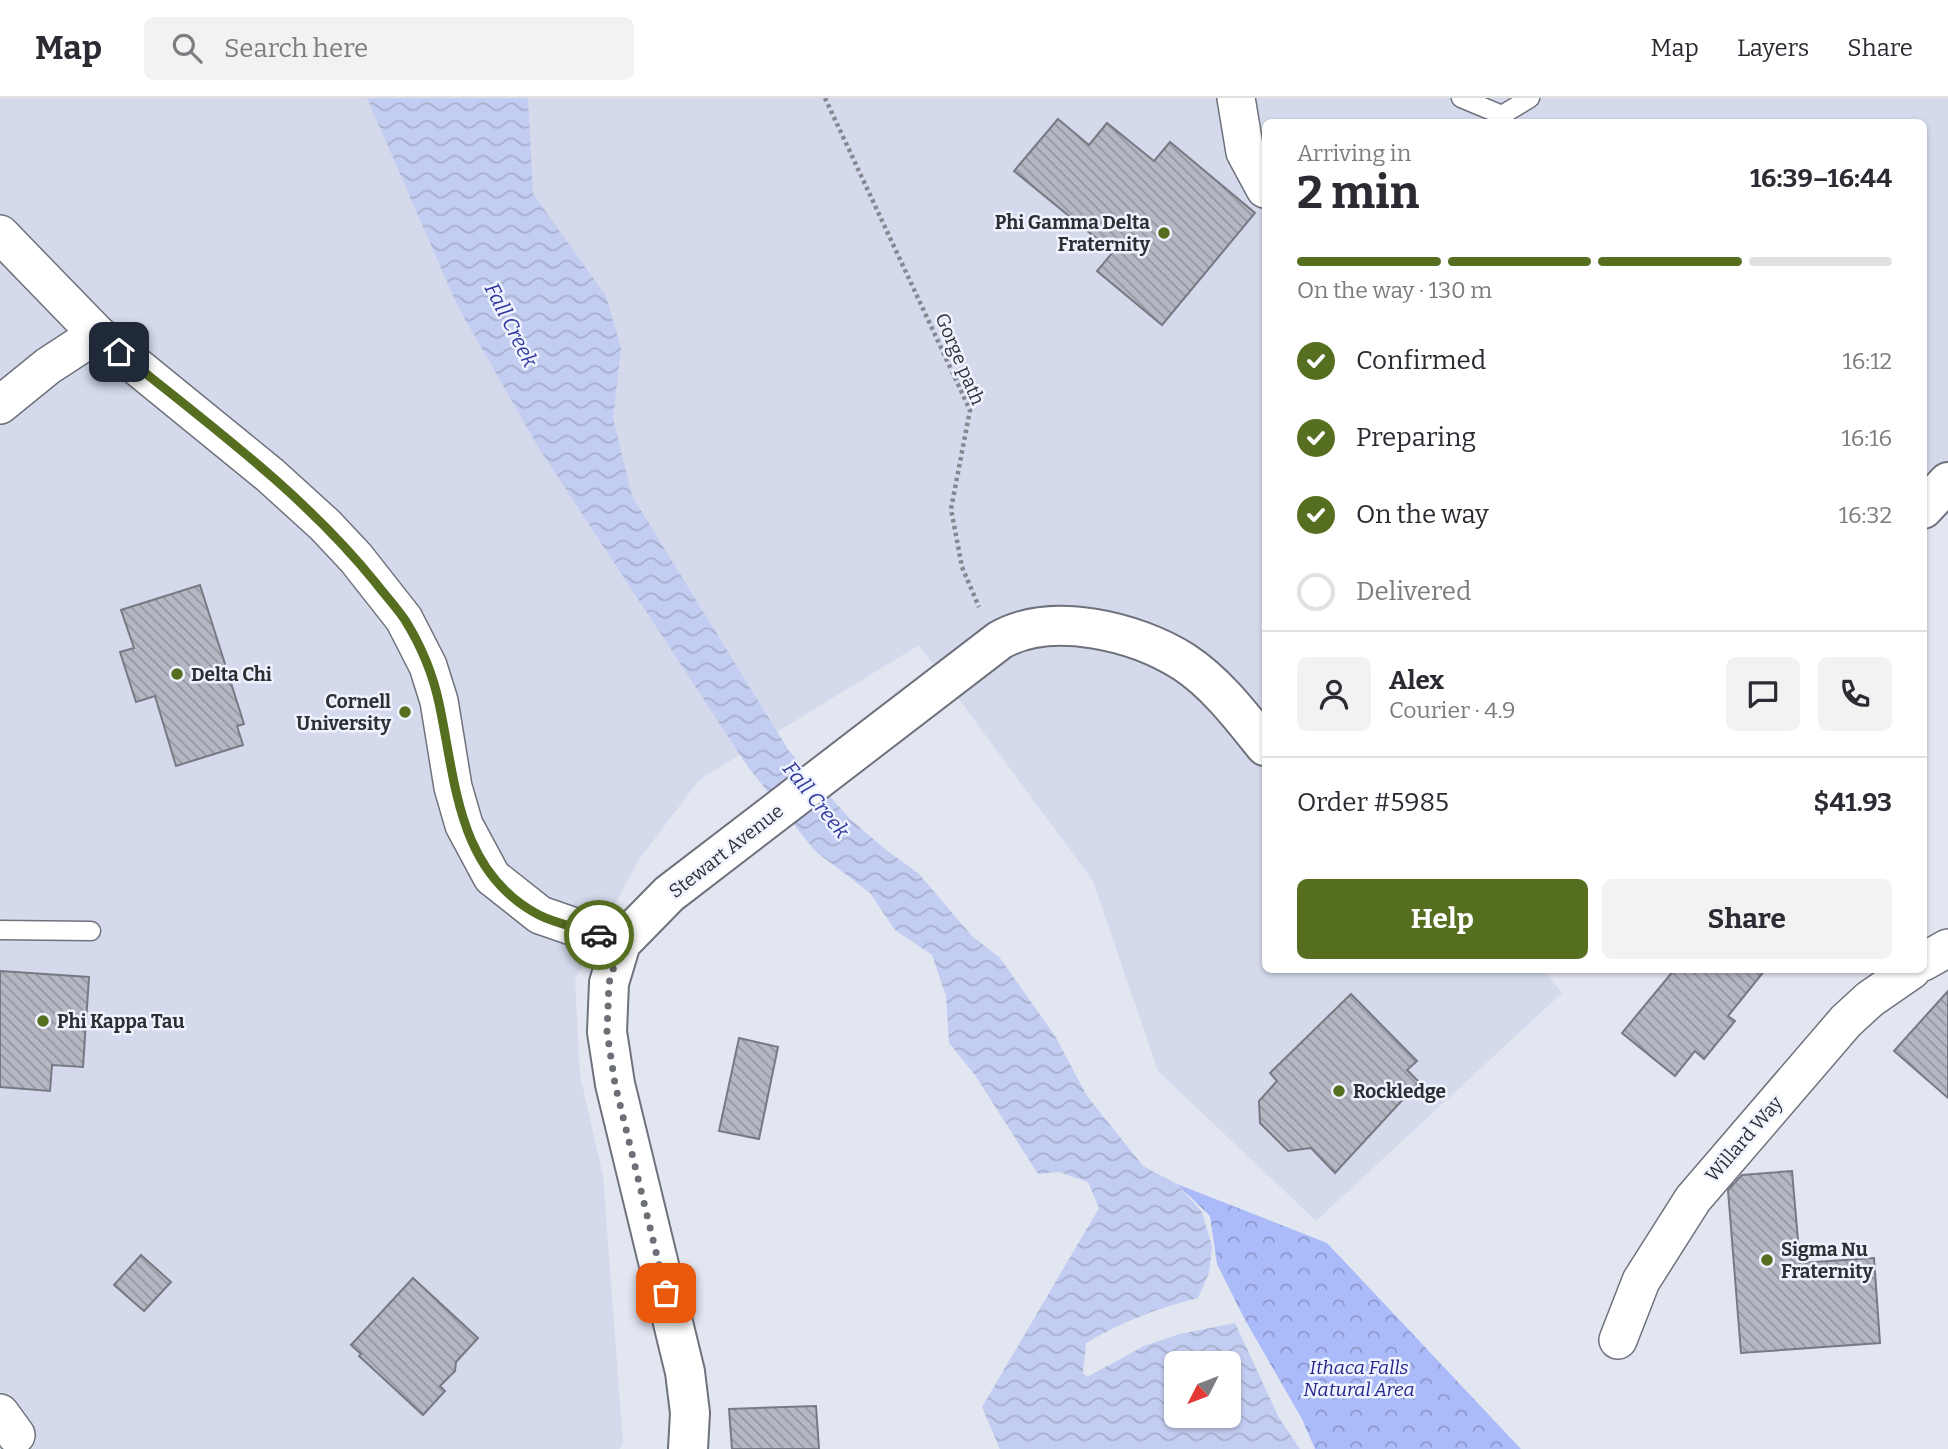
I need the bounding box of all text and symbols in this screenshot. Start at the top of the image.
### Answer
search box [144,17,634,80]
text: Map [35,28,102,68]
icon: search [168,29,206,67]
text: Search here [224,33,368,64]
text: Map [1651,34,1699,62]
text: Layers [1737,34,1809,62]
text: Share [1847,34,1913,62]
text: Arriving in [1297,139,1411,167]
text: 16:39–16:44 [1750,163,1892,194]
text: 2 min [1297,165,1419,220]
place label: Phi Gamma Delta Fraternity [995,211,1150,256]
marker: Phi Gamma Delta Fraternity [1156,225,1172,241]
text: On the way · 130 m [1297,276,1492,304]
water label: Fall Creek [479,278,544,372]
street label: Gorge path [930,310,990,409]
pin [89,322,149,382]
icon: home [100,333,138,371]
icon: check [1297,342,1335,380]
text: Confirmed [1356,345,1486,376]
text: 16:12 [1842,347,1892,375]
icon: check [1297,419,1335,457]
text: Preparing [1356,422,1476,453]
text: 16:16 [1841,424,1892,452]
icon: check [1297,496,1335,534]
text: On the way [1356,499,1489,530]
text: 16:32 [1839,501,1892,529]
text: Delivered [1356,576,1471,607]
button: person [1297,657,1371,731]
button: chat [1726,657,1800,731]
button: phone [1818,657,1892,731]
place label: Delta Chi [191,663,272,686]
text: Alex [1389,665,1444,696]
marker: Delta Chi [169,666,185,682]
place label: Cornell University [296,690,391,735]
text: Courier · 4.9 [1389,696,1516,724]
marker: Cornell University [397,704,413,720]
water label: Fall Creek [777,756,855,844]
text: Order #5985 [1297,787,1449,818]
text: $41.93 [1814,787,1892,818]
street label: Stewart Avenue [664,799,788,903]
button: Help [1297,879,1588,959]
button: Share [1602,879,1892,959]
courier [564,900,634,970]
icon: car [580,916,618,954]
place label: Phi Kappa Tau [57,1010,185,1033]
marker: Phi Kappa Tau [35,1013,51,1029]
place label: Rockledge [1353,1080,1446,1103]
marker: Rockledge [1331,1083,1347,1099]
street label: Willard Way [1701,1091,1788,1187]
place label: Sigma Nu Fraternity [1781,1238,1874,1283]
marker: Sigma Nu Fraternity [1759,1252,1775,1268]
pin [636,1263,696,1323]
icon: bag [647,1274,685,1312]
north arrow [1164,1351,1241,1428]
map controls [1164,1351,1241,1428]
park label: Ithaca Falls Natural Area [1303,1356,1415,1401]

